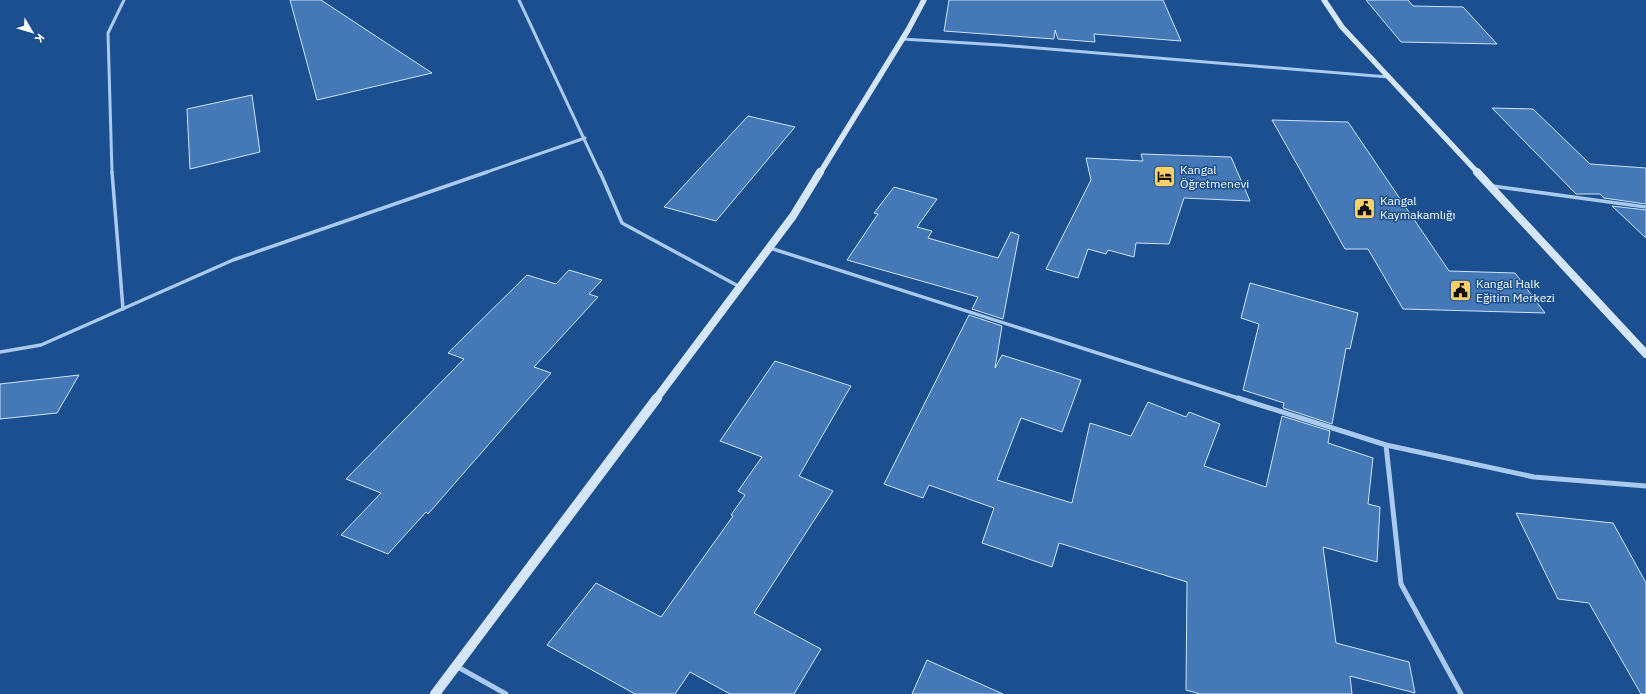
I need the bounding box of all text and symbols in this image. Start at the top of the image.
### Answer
north arrow [12,12,52,52]
text: K [32,31,48,46]
place label: Kangal Öğretmenevi [1180,162,1249,191]
hotel icon: Kangal Öğretmenevi [1152,164,1178,190]
place label: Kangal Kaymakamlığı [1380,193,1455,222]
public building icon: Kangal Kaymakamlığı [1351,195,1377,221]
place label: Kangal Halk Eğitim Merkezi [1476,276,1555,305]
public building icon: Kangal Halk Eğitim Merkezi [1447,278,1473,304]

